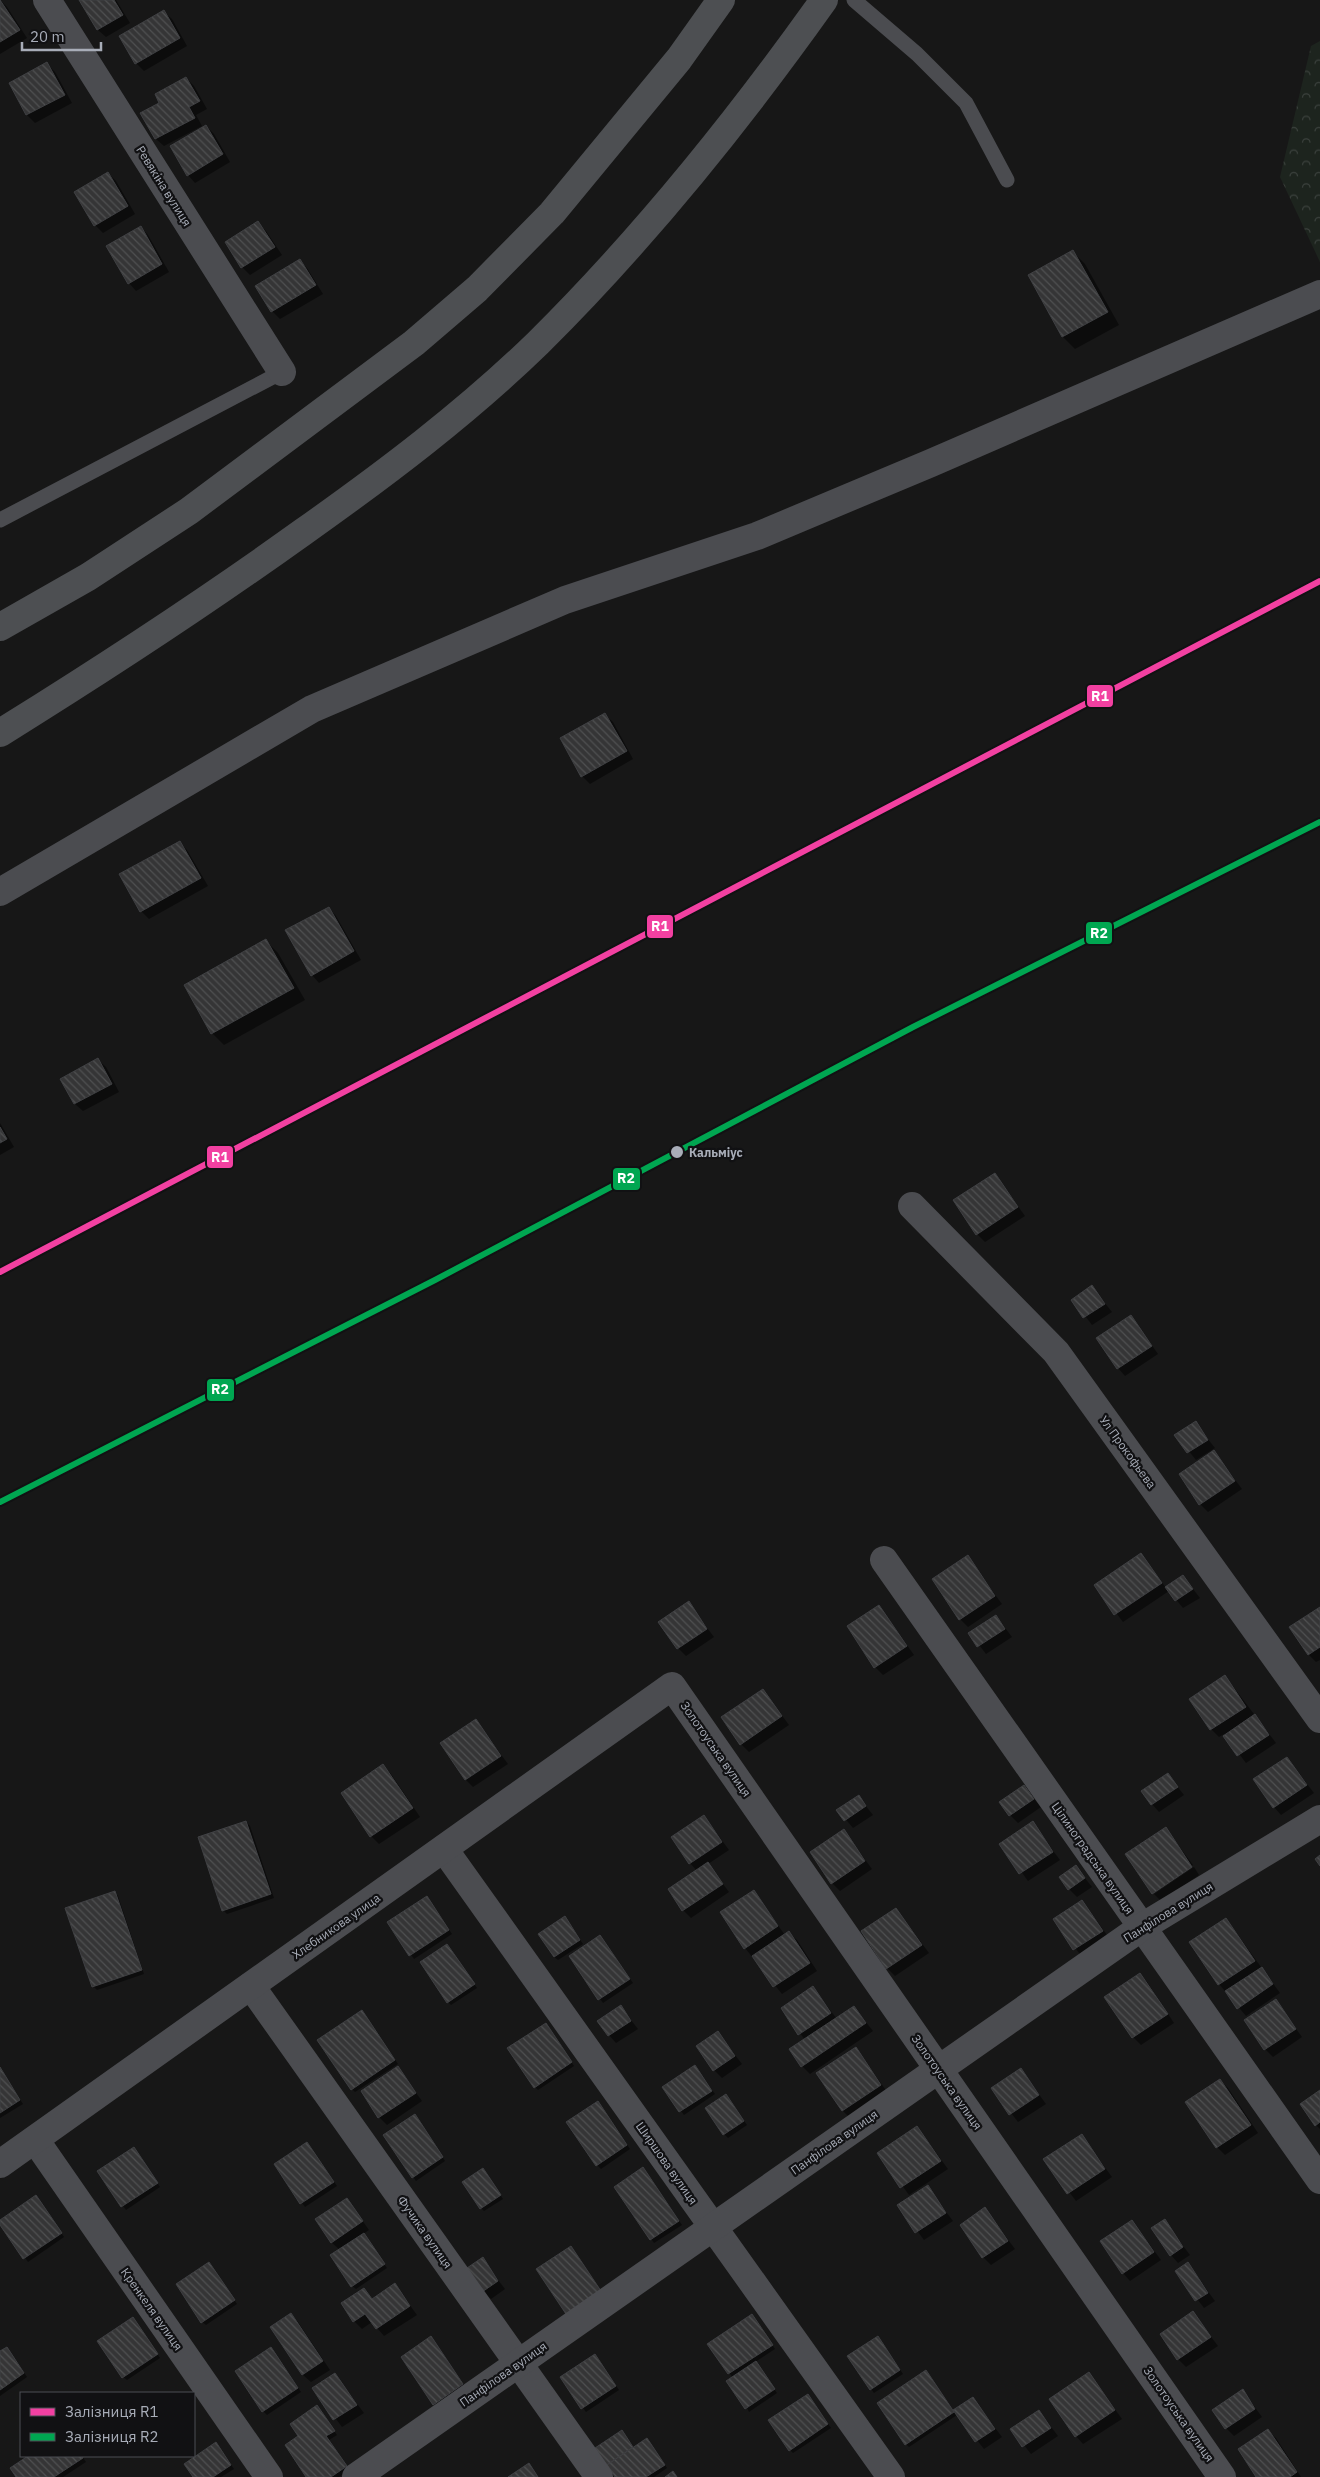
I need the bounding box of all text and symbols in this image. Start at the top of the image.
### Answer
scale bar [22,20,101,52]
text: 20 m [30,27,65,46]
street label: Ревякiна вулиця [133,143,195,229]
line badge: R1 [1086,684,1114,708]
text: R1 [1091,687,1110,705]
line badge: R1 [646,914,674,939]
text: R1 [651,917,670,935]
line badge: R2 [1085,921,1113,945]
text: R2 [1090,924,1108,942]
marker: Кальміус [669,1144,685,1160]
line badge: R1 [206,1145,234,1169]
place label: Кальміус [689,1145,743,1160]
text: R1 [211,1148,230,1166]
line badge: R2 [612,1167,641,1191]
text: R2 [617,1169,635,1187]
line badge: R2 [206,1378,235,1402]
text: R2 [211,1380,229,1398]
street label: Ул Прокофьева [1097,1413,1160,1492]
street label: Золотоуська вулиця [677,1698,755,1800]
street label: Цілиноградська вулиця [1049,1799,1137,1917]
street label: Панфілова вулиця [1120,1878,1216,1946]
street label: Хлебникова улица [289,1890,383,1962]
street label: Золотоуська вулиця [908,2031,986,2133]
street label: Панфілова вулиця [788,2106,880,2178]
street label: Ширшова вулиця [633,2119,701,2207]
street label: Фучика вулиця [394,2193,456,2271]
street label: Кренкеля вулиця [118,2265,186,2353]
street label: Панфілова вулиця [457,2338,549,2410]
street label: Золотоуська вулиця [1140,2363,1218,2465]
legend [20,2392,195,2457]
text: Залізниця R1 [65,2402,159,2421]
text: Залізниця R2 [65,2427,159,2446]

